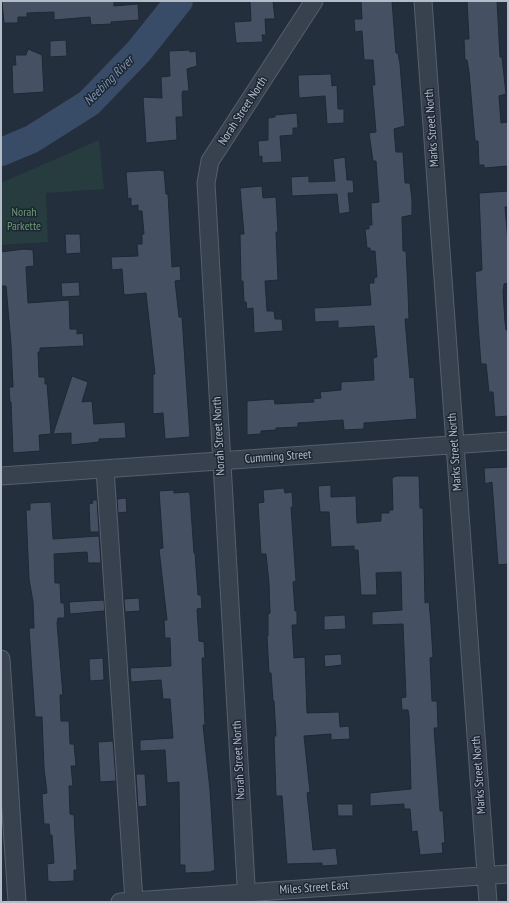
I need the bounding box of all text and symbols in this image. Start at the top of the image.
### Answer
water label: Neebing River [81,53,137,109]
street label: Norah Street North [216,74,270,148]
street label: Marks Street North [422,89,442,167]
park label: Norah Parkette [7,206,41,234]
street label: Norah Street North [210,396,228,476]
street label: Marks Street North [445,413,465,491]
street label: Cumming Street [244,447,312,467]
street label: Norah Street North [230,720,248,800]
street label: Marks Street North [469,736,489,814]
street label: Miles Street East [279,878,349,898]

